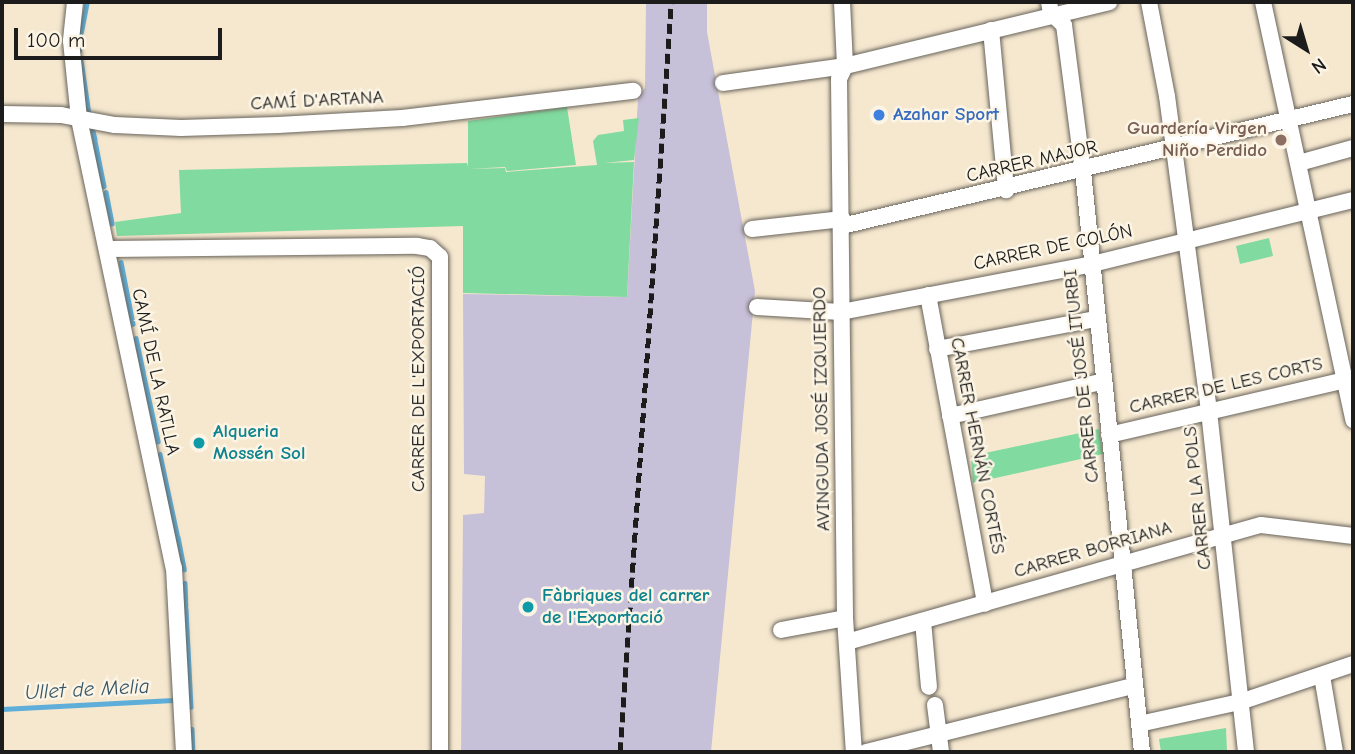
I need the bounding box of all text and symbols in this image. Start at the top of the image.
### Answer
scale bar [18,14,226,58]
north arrow [1271,14,1341,84]
text: 100 m [27,28,85,52]
text: N [1307,53,1330,78]
street label: CAMÍ D'ARTANA [250,86,384,116]
place label: Azahar Sport [893,104,999,126]
marker: Azahar Sport [871,107,887,123]
place label: Guardería Virgen Niño Perdido [1127,118,1267,162]
marker: Guardería Virgen Niño Perdido [1273,132,1289,148]
street label: CARRER MAJOR [964,136,1100,188]
street label: CARRER DE COLÓN [972,220,1134,276]
street label: CARRER DE L'EXPORTACIÓ [408,266,430,492]
street label: CARRER DE JOSÉ ITURBI [1059,268,1105,484]
street label: CAMÍ DE LA RATLLA [126,287,184,457]
street label: AVINGUDA JOSÉ IZQUIERDO [808,287,836,531]
street label: CARRER HERNÁN CORTÉS [945,336,1009,556]
street label: CARRER DE LES CORTS [1127,353,1325,419]
place label: Alqueria Mossén Sol [213,421,305,465]
street label: CARRER LA POLS [1179,425,1217,571]
marker: Alqueria Mossén Sol [191,435,207,451]
street label: CARRER BORRIANA [1011,517,1175,583]
place label: Fàbriques del carrer de l'Exportació [542,585,709,629]
marker: Fàbriques del carrer de l'Exportació [520,599,536,615]
water label: Ullet de Melia [24,673,150,705]

